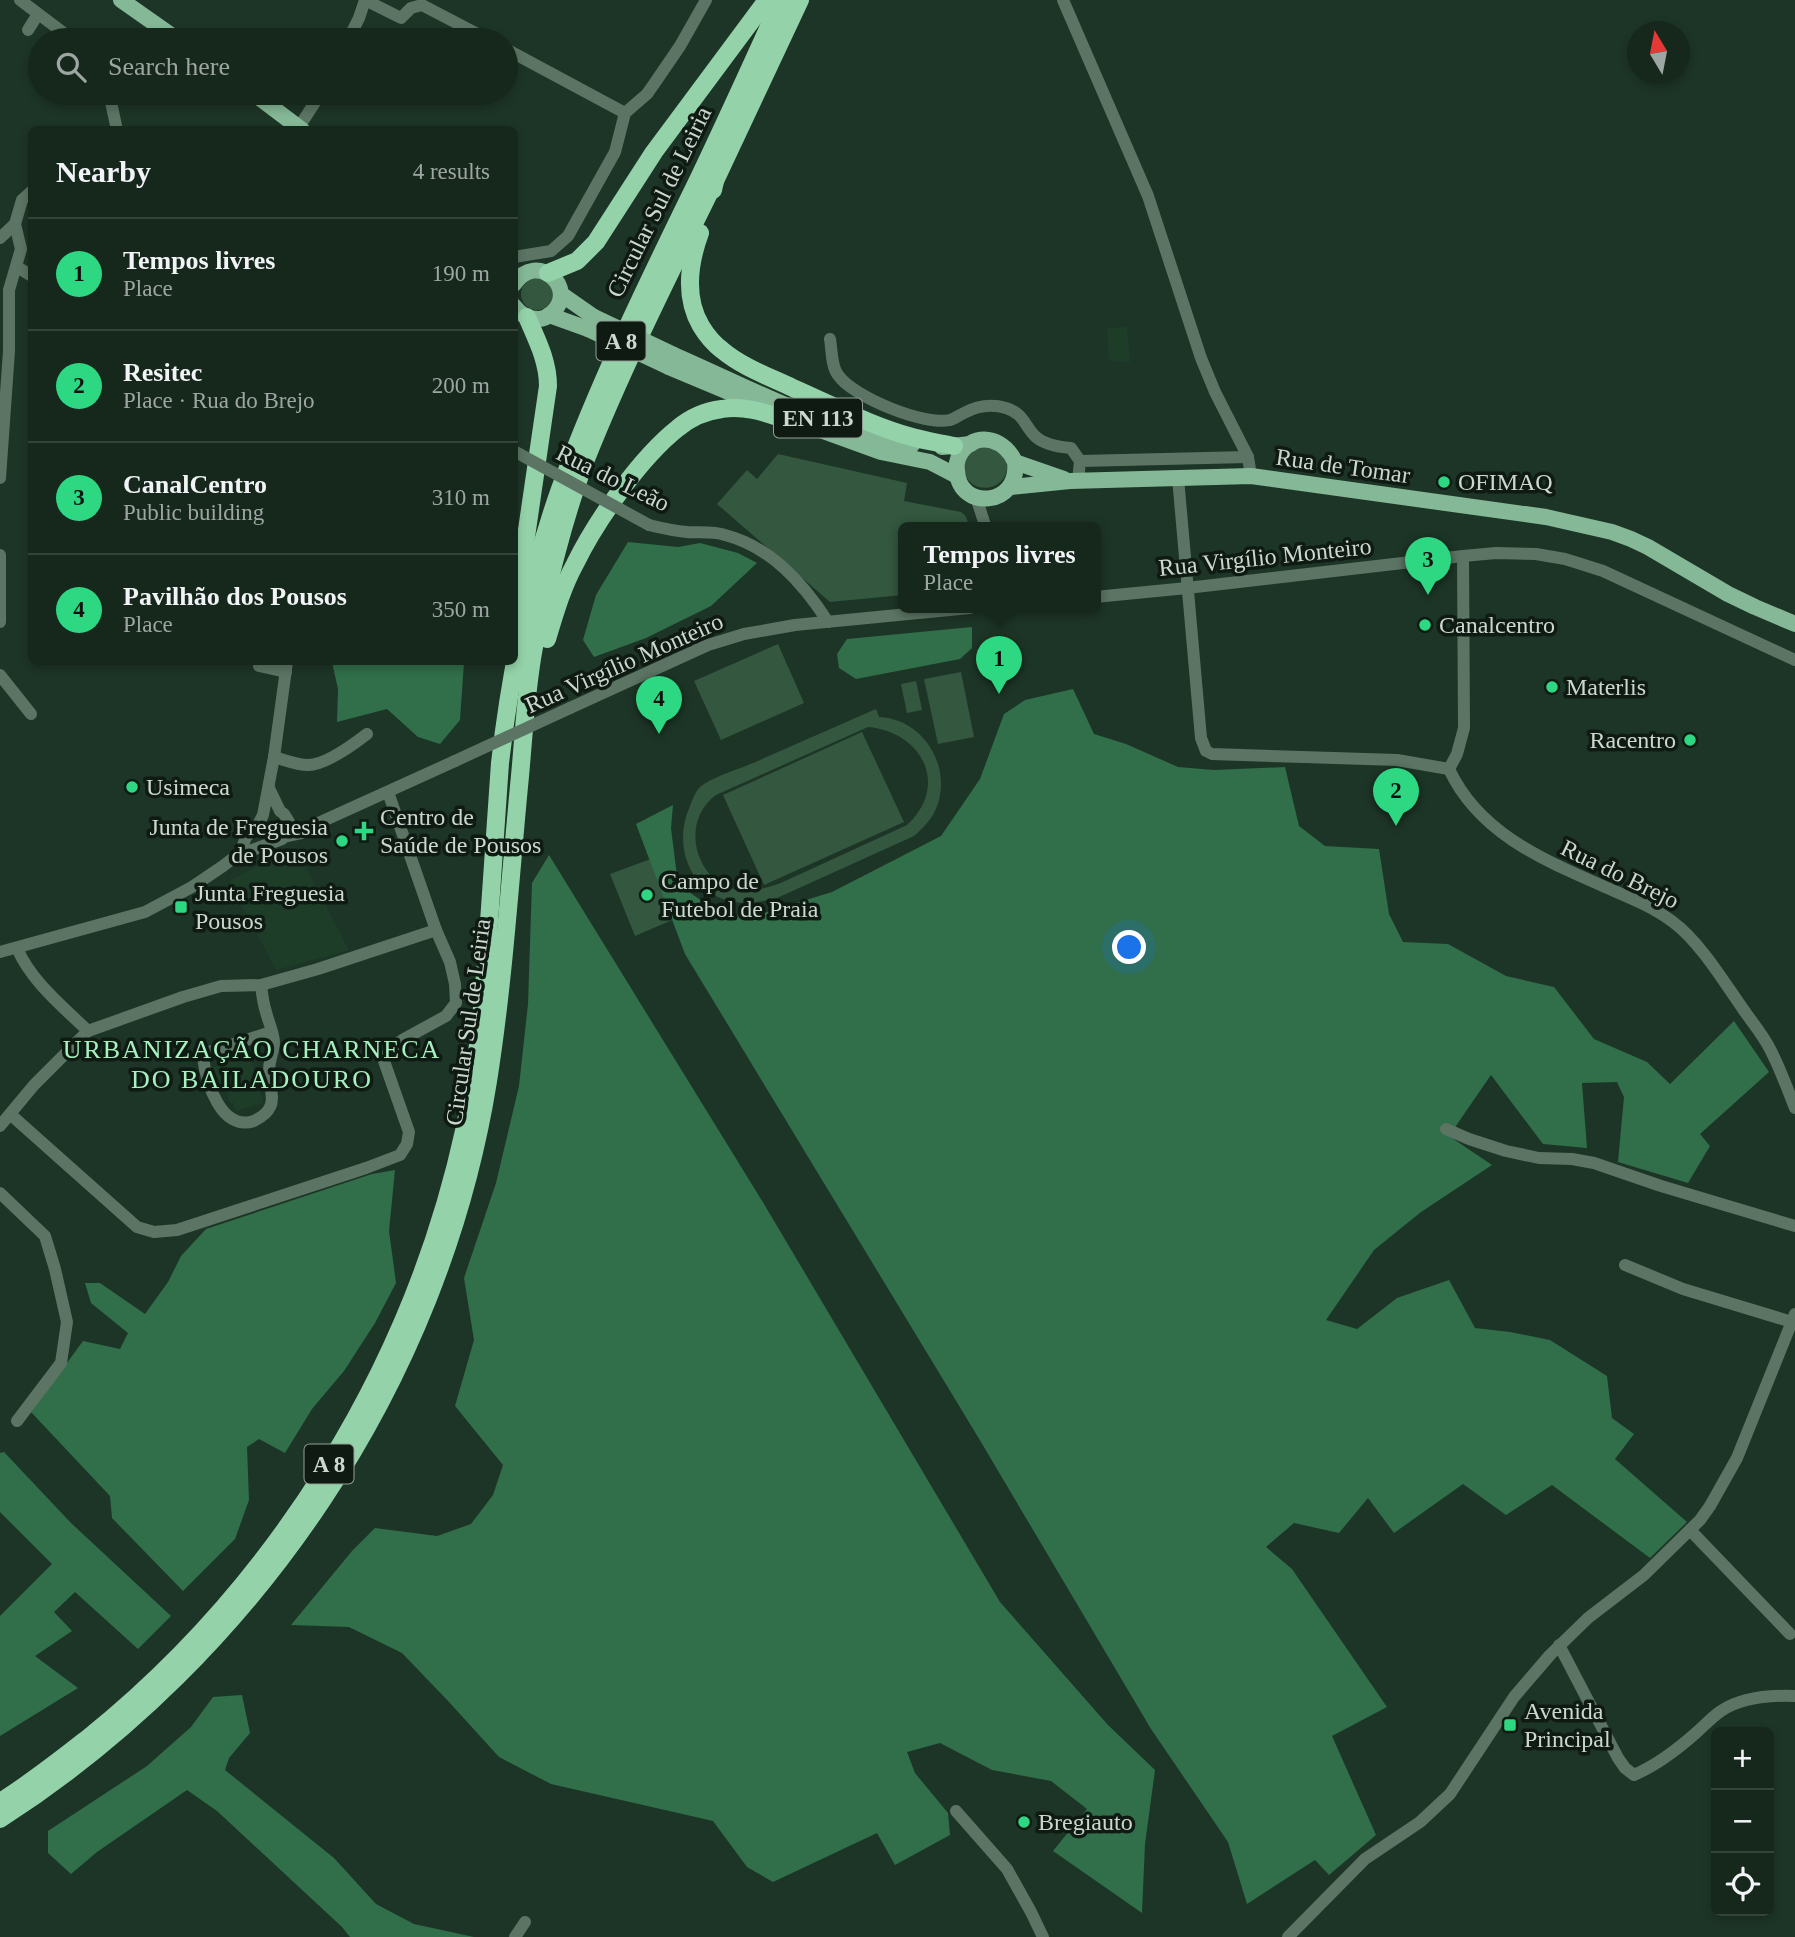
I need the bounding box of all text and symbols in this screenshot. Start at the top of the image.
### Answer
north arrow [1627,21,1690,84]
search box [28,28,518,105]
icon: search [52,48,90,86]
text: Search here [108,52,230,81]
street label: Circular Sul de Leiria [602,102,717,301]
text: Nearby [56,155,151,188]
text: 4 results [413,159,490,184]
text: Tempos livres [123,246,275,275]
text: 1 [73,261,85,286]
text: 190 m [432,261,490,286]
text: Place [123,276,173,301]
road number: A 8 [596,322,646,360]
text: Resitec [123,358,202,387]
text: 2 [73,373,85,398]
text: 200 m [432,373,490,398]
text: Place · Rua do Brejo [123,388,315,413]
road number: EN 113 [774,398,862,438]
street label: Rua do Leão [552,439,674,517]
street label: Rua de Tomar [1274,444,1412,488]
place label: OFIMAQ [1458,469,1553,495]
text: CanalCentro [123,470,267,499]
marker: OFIMAQ [1436,474,1452,490]
text: 3 [73,485,85,510]
text: 310 m [432,485,490,510]
text: Public building [123,500,264,525]
popup [898,522,1101,613]
street label: Rua Virgílio Monteiro [1157,533,1373,581]
pin: 3 [1405,537,1451,595]
text: Tempos livres [923,540,1076,569]
text: Place [923,570,973,595]
text: Pavilhão dos Pousos [123,582,347,611]
text: 4 [73,597,85,622]
text: 350 m [432,597,490,622]
street label: Rua Virgílio Monteiro [521,608,727,718]
text: Place [123,612,173,637]
place label: Canalcentro [1439,612,1555,638]
marker: Canalcentro [1417,617,1433,633]
pin: 1 [976,636,1022,694]
place label: Materlis [1566,674,1646,700]
pin: 4 [636,676,682,734]
marker: Materlis [1544,679,1560,695]
place label: Racentro [1589,727,1676,753]
marker: Racentro [1682,732,1698,748]
pin: 2 [1373,768,1419,826]
place label: Usimeca [146,774,230,800]
marker: Usimeca [124,779,140,795]
place label: Centro de Saúde de Pousos [380,804,541,858]
place label: Junta de Freguesia de Pousos [149,814,328,868]
marker: Centro de Saúde de Pousos [354,821,374,841]
marker: Junta de Freguesia de Pousos [334,833,350,849]
street label: Rua do Brejo [1557,834,1683,914]
place label: Campo de Futebol de Praia [661,868,819,922]
place label: Junta Freguesia Pousos [195,880,345,934]
marker: Campo de Futebol de Praia [639,887,655,903]
marker: Junta Freguesia Pousos [173,899,189,915]
street label: Circular Sul de Leiria [441,917,495,1127]
your location [1112,930,1146,964]
district label: URBANIZAÇÃO CHARNECA DO BAILADOURO [63,1035,441,1094]
road number: A 8 [304,1444,354,1484]
place label: Avenida Principal [1524,1698,1611,1752]
marker: Avenida Principal [1502,1717,1518,1733]
map controls [1711,1727,1774,1916]
button: + [1711,1727,1774,1790]
button: − [1711,1790,1774,1853]
place label: Bregiauto [1038,1809,1133,1835]
marker: Bregiauto [1016,1814,1032,1830]
button: locate [1711,1853,1774,1916]

